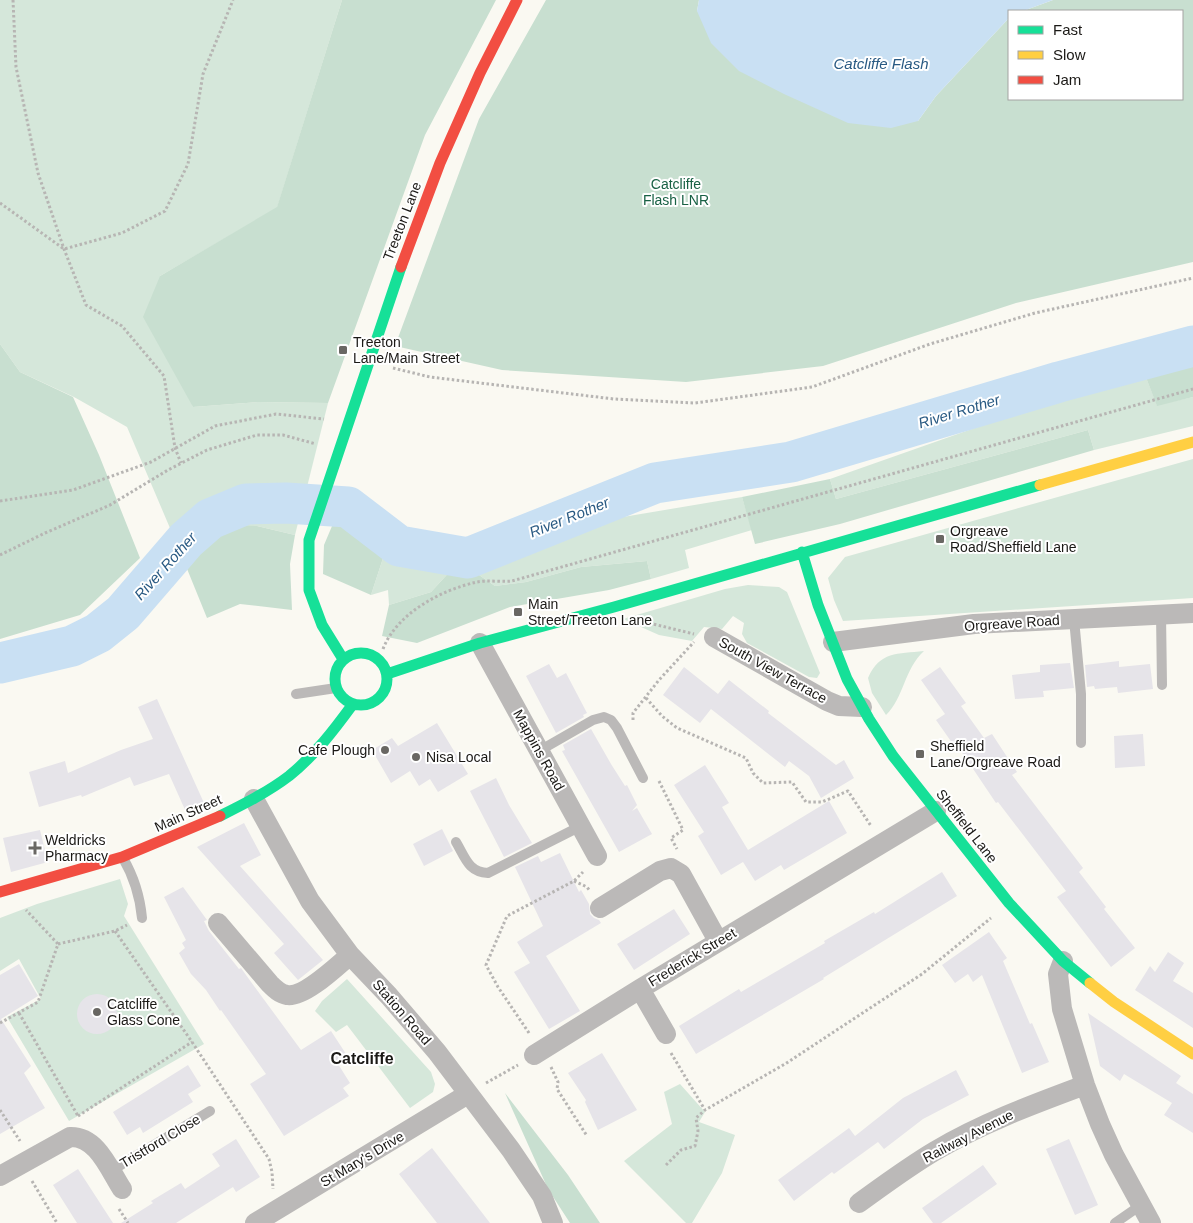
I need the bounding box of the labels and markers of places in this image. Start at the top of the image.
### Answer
place label: Treeton Lane/Main Street [353,334,460,366]
marker: Treeton Lane/Main Street [337,344,349,356]
place label: Orgreave Road/Sheffield Lane [950,523,1077,555]
marker: Orgreave Road/Sheffield Lane [934,533,946,545]
place label: Main Street/Treeton Lane [528,596,652,628]
marker: Main Street/Treeton Lane [512,606,524,618]
place label: Sheffield Lane/Orgreave Road [930,738,1061,770]
place label: Cafe Plough [298,742,375,758]
marker: Cafe Plough [379,744,391,756]
marker: Sheffield Lane/Orgreave Road [914,748,926,760]
place label: Nisa Local [426,749,491,765]
marker: Nisa Local [410,751,422,763]
place label: Weldricks Pharmacy [45,832,108,864]
marker: Weldricks Pharmacy [29,842,41,854]
place label: Catcliffe Glass Cone [107,996,180,1028]
marker: Catcliffe Glass Cone [91,1006,103,1018]

